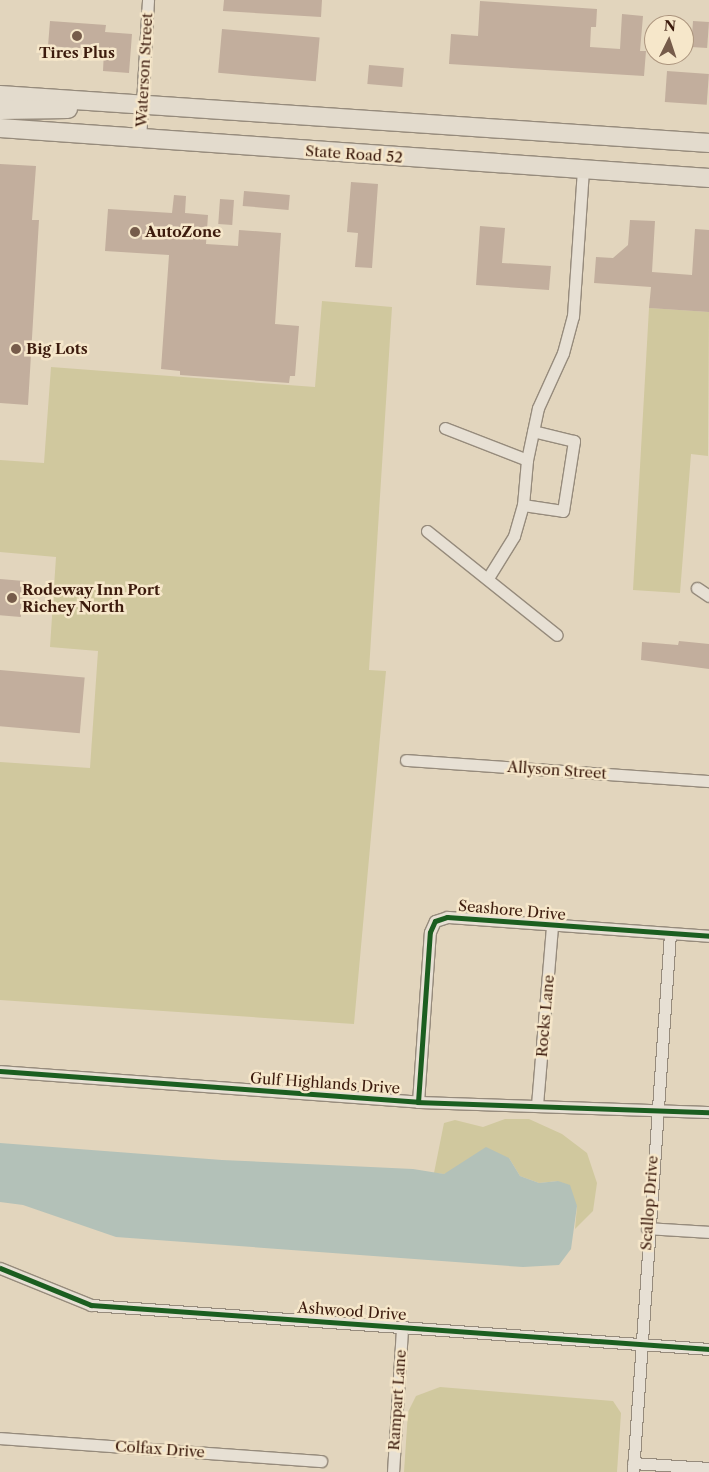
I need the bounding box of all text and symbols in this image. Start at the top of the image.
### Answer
street label: Waterson Street [132,12,156,128]
north arrow [644,15,694,65]
text: N [663,17,677,35]
marker: Tires Plus [71,30,83,42]
place label: Tires Plus [39,44,115,62]
street label: State Road 52 [305,142,403,166]
place label: AutoZone [145,223,221,241]
marker: AutoZone [129,226,141,238]
place label: Big Lots [26,340,88,358]
marker: Big Lots [10,343,22,355]
place label: Rodeway Inn Port Richey North [22,580,161,615]
marker: Rodeway Inn Port Richey North [6,592,18,604]
street label: Allyson Street [507,758,607,782]
street label: Seashore Drive [457,896,567,924]
street label: Rocks Lane [532,974,558,1058]
street label: Gulf Highlands Drive [249,1069,401,1097]
street label: Scallop Drive [637,1155,661,1251]
street label: Ashwood Drive [297,1298,407,1324]
street label: Rampart Lane [384,1349,410,1451]
street label: Colfax Drive [114,1437,206,1461]

